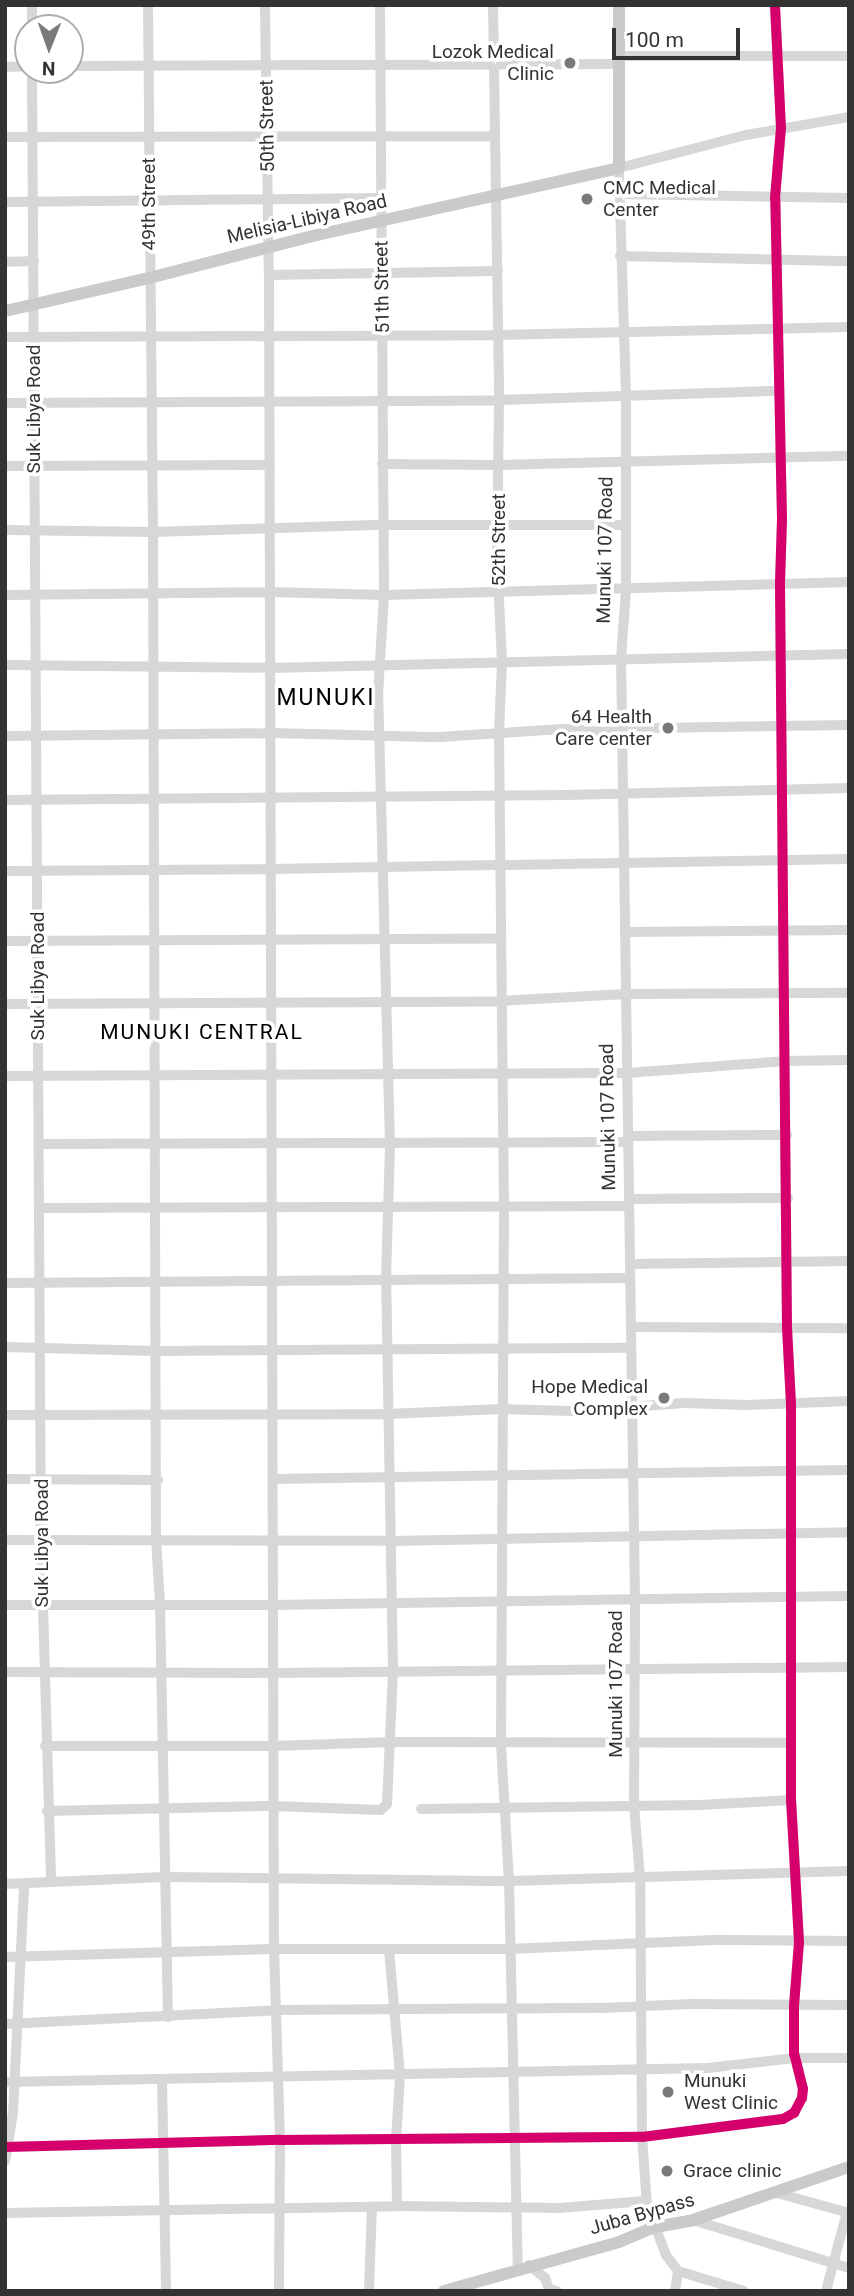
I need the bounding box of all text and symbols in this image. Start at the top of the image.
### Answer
north arrow [14,14,84,84]
scale bar [616,14,744,58]
text: 100 m [625,28,684,52]
place label: Lozok Medical Clinic [432,41,554,85]
marker: Lozok Medical Clinic [560,53,580,73]
text: N [42,57,56,80]
street label: 50th Street [255,79,279,173]
street label: 49th Street [138,158,160,250]
place label: CMC Medical Center [603,177,716,221]
street label: Melisia-Libiya Road [225,189,389,249]
marker: CMC Medical Center [577,189,597,209]
street label: 51th Street [370,240,394,334]
street label: Suk Libya Road [23,344,45,474]
street label: Munuki 107 Road [592,476,618,624]
street label: 52th Street [488,494,510,586]
district label: MUNUKI [277,684,375,712]
place label: 64 Health Care center [555,706,652,750]
marker: 64 Health Care center [658,718,678,738]
street label: Suk Libya Road [27,911,49,1041]
district label: MUNUKI CENTRAL [102,1019,302,1045]
street label: Munuki 107 Road [595,1043,621,1191]
place label: Hope Medical Complex [531,1376,648,1420]
marker: Hope Medical Complex [654,1388,674,1408]
street label: Suk Libya Road [31,1478,53,1608]
street label: Munuki 107 Road [605,1610,627,1758]
place label: Munuki West Clinic [684,2070,778,2114]
marker: Munuki West Clinic [658,2082,678,2102]
place label: Grace clinic [683,2160,781,2182]
marker: Grace clinic [657,2161,677,2181]
street label: Juba Bypass [587,2188,697,2240]

